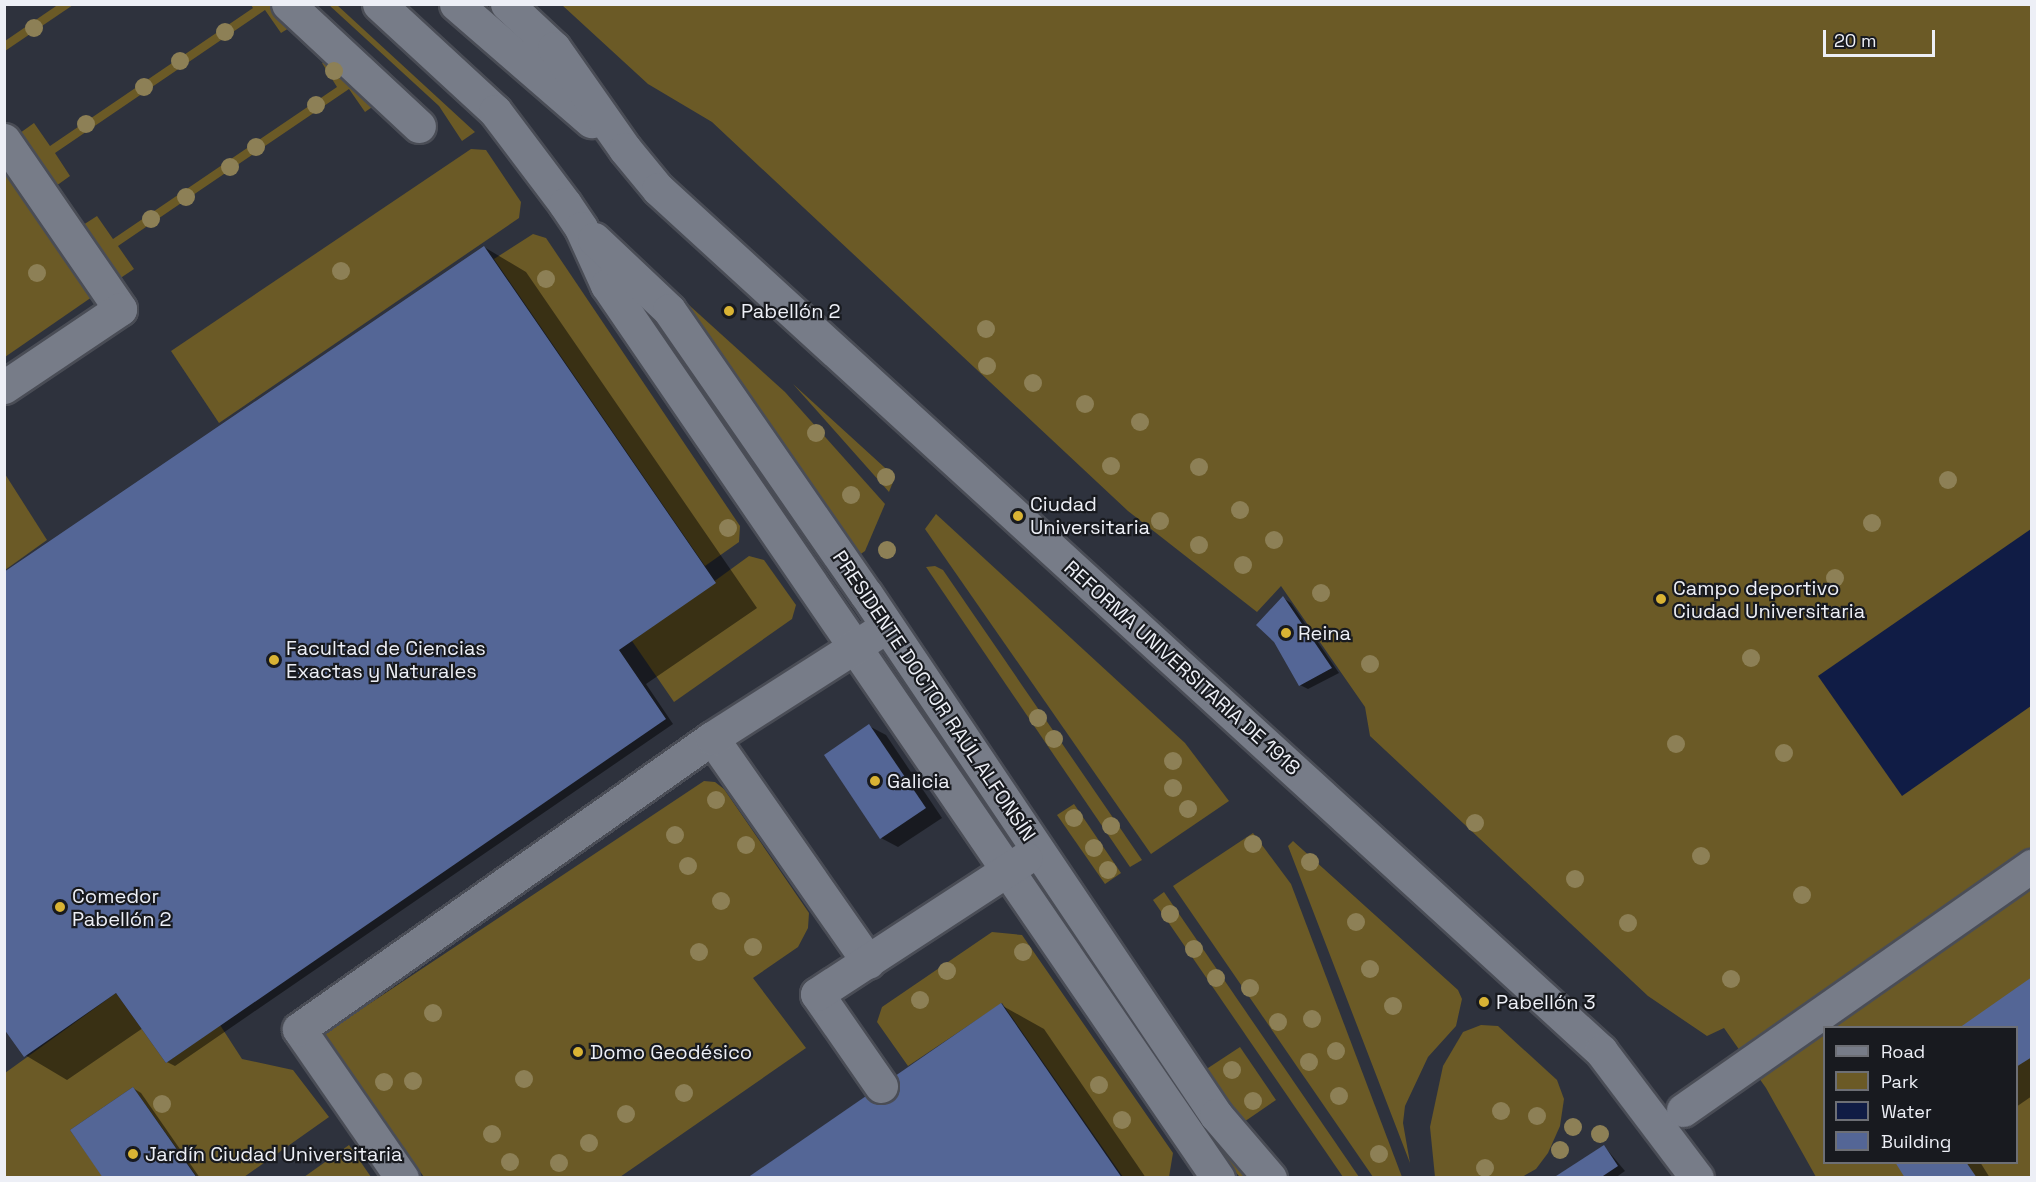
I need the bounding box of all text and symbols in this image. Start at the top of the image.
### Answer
scale bar [1826,18,1938,56]
text: 20 m [1834,29,1877,52]
place label: Pabellón 2 [741,299,841,323]
marker: Pabellón 2 [722,304,736,318]
place label: Ciudad Universitaria [1030,492,1150,539]
marker: Ciudad Universitaria [1011,509,1025,523]
street label: PRESIDENTE DOCTOR RAÚL ALFONSÍN [827,546,1041,846]
street label: REFORMA UNIVERSITARIA DE 1918 [1059,555,1305,781]
place label: Campo deportivo Ciudad Universitaria [1673,576,1865,623]
marker: Campo deportivo Ciudad Universitaria [1654,592,1668,606]
place label: Reina [1298,621,1351,645]
marker: Reina [1279,626,1293,640]
place label: Facultad de Ciencias Exactas y Naturales [286,636,486,683]
marker: Facultad de Ciencias Exactas y Naturales [267,653,281,667]
place label: Galicia [887,769,950,793]
marker: Galicia [868,774,882,788]
place label: Comedor Pabellón 2 [72,884,172,931]
marker: Comedor Pabellón 2 [53,900,67,914]
place label: Pabellón 3 [1496,990,1596,1014]
marker: Pabellón 3 [1477,995,1491,1009]
legend [1823,1026,2018,1164]
place label: Domo Geodésico [590,1040,752,1064]
text: Road [1881,1040,1925,1063]
marker: Domo Geodésico [571,1045,585,1059]
text: Park [1881,1070,1918,1093]
text: Water [1881,1100,1932,1123]
text: Building [1881,1130,1951,1153]
place label: Jardín Ciudad Universitaria [145,1142,402,1166]
marker: Jardín Ciudad Universitaria [126,1147,140,1161]

